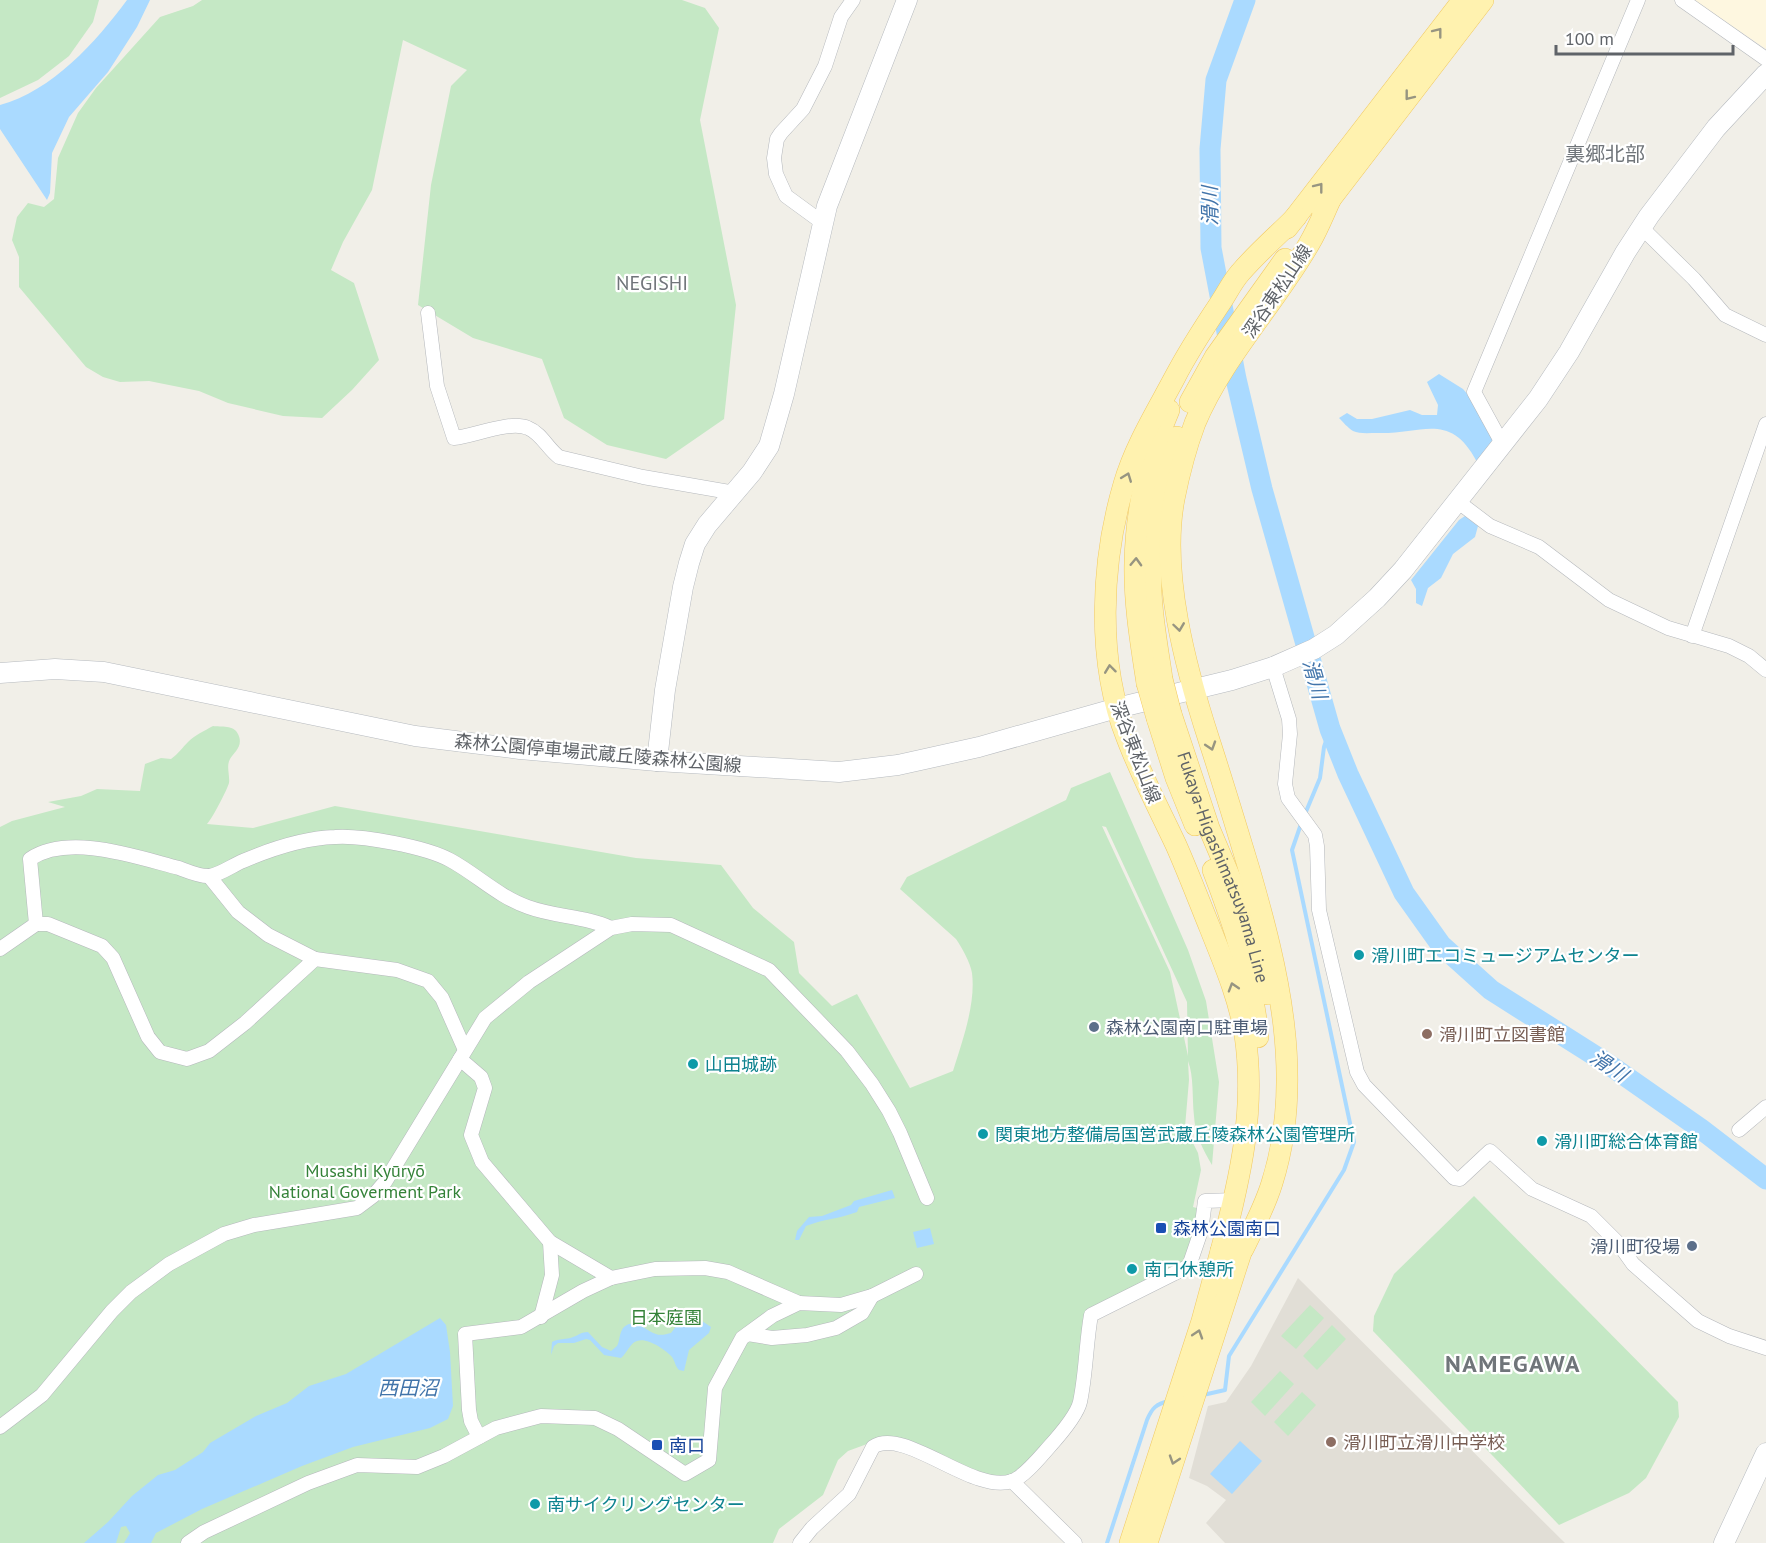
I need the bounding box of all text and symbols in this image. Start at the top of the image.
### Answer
scale bar [1556,18,1733,56]
text: 100 m [1565,27,1614,50]
one-way arrow [1430,28,1441,39]
one-way arrow [1405,90,1416,101]
district label: 裏郷北部 [1565,141,1645,167]
one-way arrow [1311,183,1322,194]
water label: 滑川 [1197,184,1223,226]
street label: 深谷東松山線 [1237,240,1317,342]
district label: NEGISHI [616,270,688,296]
one-way arrow [1120,472,1132,483]
one-way arrow [1129,558,1142,567]
one-way arrow [1173,622,1185,632]
water label: 滑川 [1297,656,1334,704]
one-way arrow [1104,665,1116,674]
street label: 深谷東松山線 [1106,697,1166,807]
street label: 森林公園停車場武蔵丘陵森林公園線 [454,729,742,777]
one-way arrow [1204,740,1216,751]
street label: Fukaya-Higashimatsuyama Line [1173,748,1275,985]
place label: 滑川町エコミュージアムセンター [1371,944,1639,967]
marker: 滑川町エコミュージアムセンター [1352,948,1366,962]
one-way arrow [1228,982,1240,993]
place label: 森林公園南口駐車場 [1106,1016,1268,1039]
marker: 森林公園南口駐車場 [1087,1020,1101,1034]
place label: 滑川町立図書館 [1439,1023,1565,1046]
marker: 滑川町立図書館 [1420,1027,1434,1041]
water label: 滑川 [1585,1044,1635,1089]
place label: 山田城跡 [705,1053,777,1076]
marker: 山田城跡 [686,1057,700,1071]
place label: 関東地方整備局国営武蔵丘陵森林公園管理所 [995,1123,1355,1146]
marker: 関東地方整備局国営武蔵丘陵森林公園管理所 [976,1127,990,1141]
place label: 滑川町総合体育館 [1554,1130,1698,1153]
marker: 滑川町総合体育館 [1535,1134,1549,1148]
park label: Musashi Kyūryō National Goverment Park [269,1159,462,1203]
place label: 森林公園南口 [1173,1217,1281,1240]
marker: 森林公園南口 [1154,1221,1168,1235]
place label: 滑川町役場 [1590,1235,1680,1258]
marker: 滑川町役場 [1685,1239,1699,1253]
place label: 南口休憩所 [1144,1258,1234,1281]
marker: 南口休憩所 [1125,1262,1139,1276]
park label: 日本庭園 [630,1306,702,1329]
one-way arrow [1190,1329,1203,1340]
district label: NAMEGAWA [1445,1348,1581,1379]
water label: 西田沼 [378,1375,441,1401]
place label: 滑川町立滑川中学校 [1343,1431,1505,1454]
place label: 南口 [669,1434,705,1457]
marker: 滑川町立滑川中学校 [1324,1435,1338,1449]
marker: 南口 [650,1438,664,1452]
one-way arrow [1169,1454,1182,1465]
place label: 南サイクリングセンター [547,1493,745,1516]
marker: 南サイクリングセンター [528,1497,542,1511]

